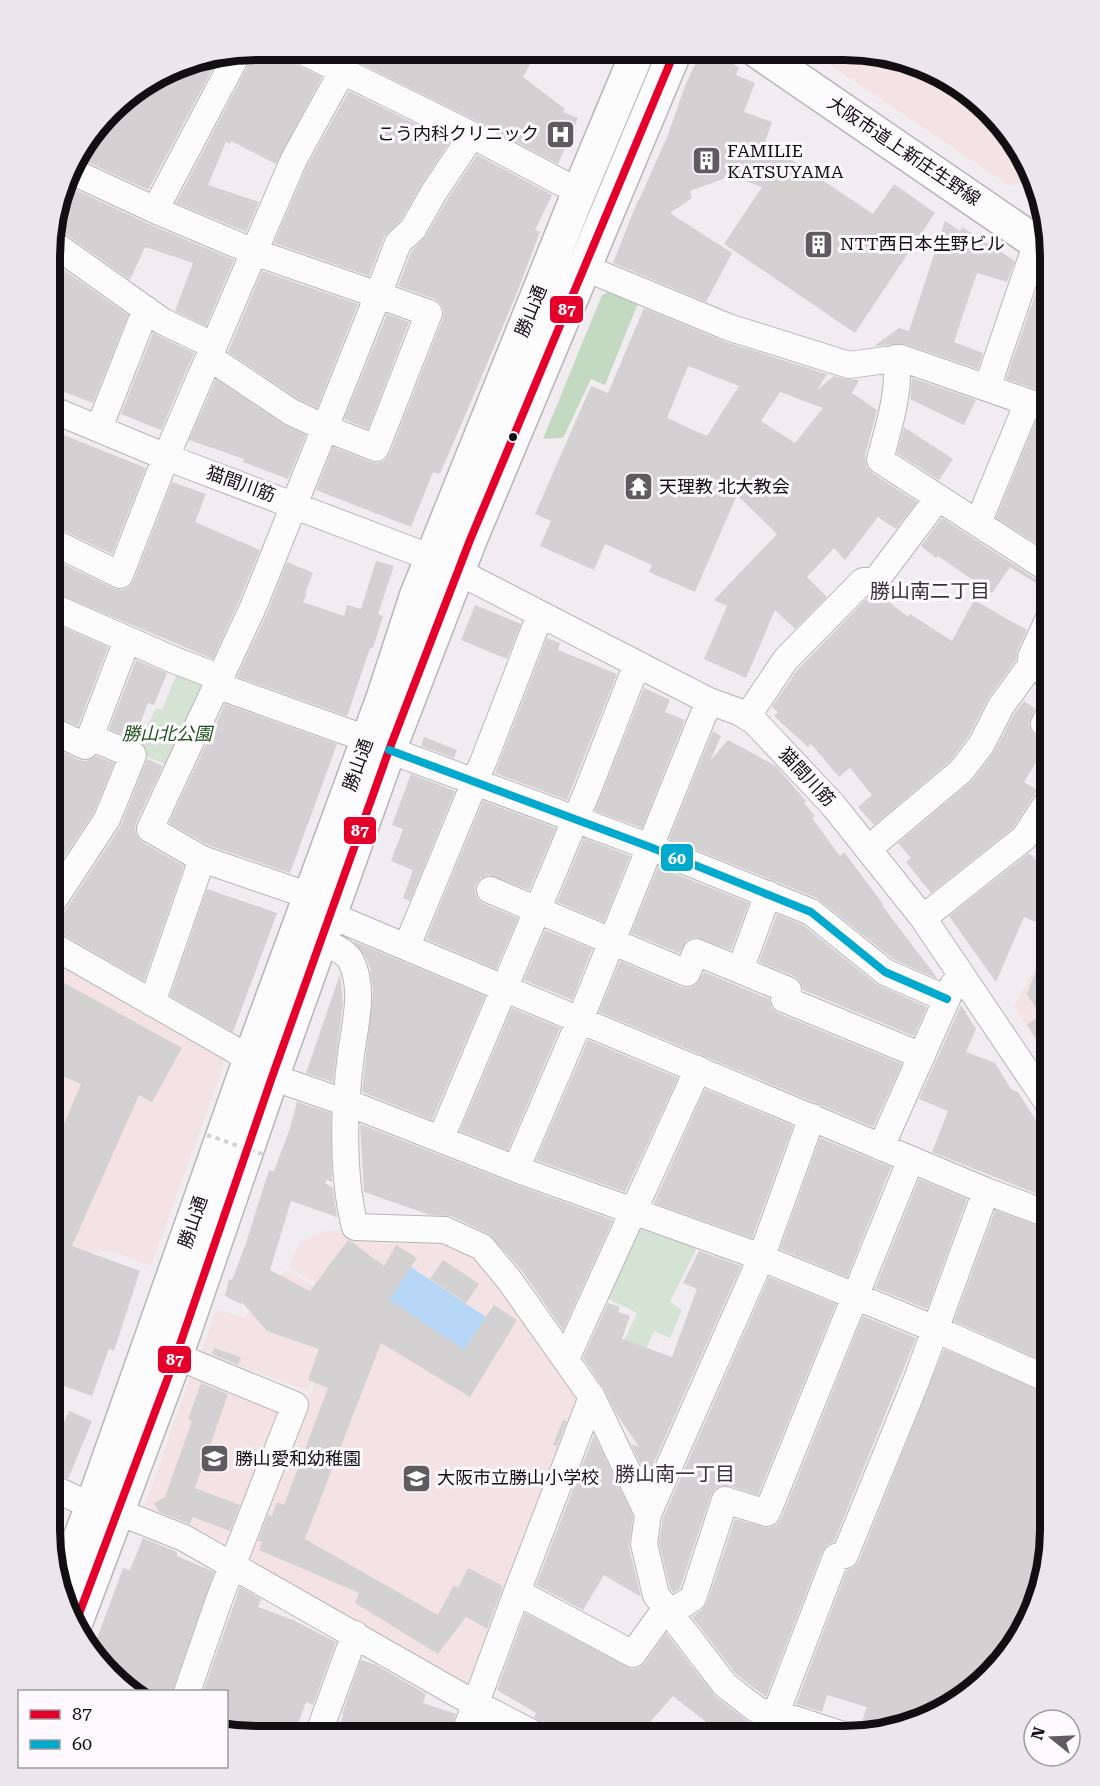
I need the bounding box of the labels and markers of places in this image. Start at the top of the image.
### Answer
hospital icon: こう内科クリニック [544,118,576,150]
place label: こう内科クリニック [377,123,539,144]
place label: FAMILIE KATSUYAMA [727,140,844,182]
building icon: FAMILIE KATSUYAMA [690,145,722,177]
building icon: NTT西日本生野ビル [803,228,835,260]
place label: NTT西日本生野ビル [840,233,1005,254]
unlabelled marker [507,431,519,443]
temple icon: 天理教 北大教会 [622,471,654,503]
place label: 天理教 北大教会 [659,476,790,497]
school or university icon: 勝山愛和幼稚園 [198,1443,230,1475]
place label: 勝山愛和幼稚園 [235,1448,361,1469]
school or university icon: 大阪市立勝山小学校 [400,1462,432,1494]
place label: 大阪市立勝山小学校 [437,1467,599,1488]

